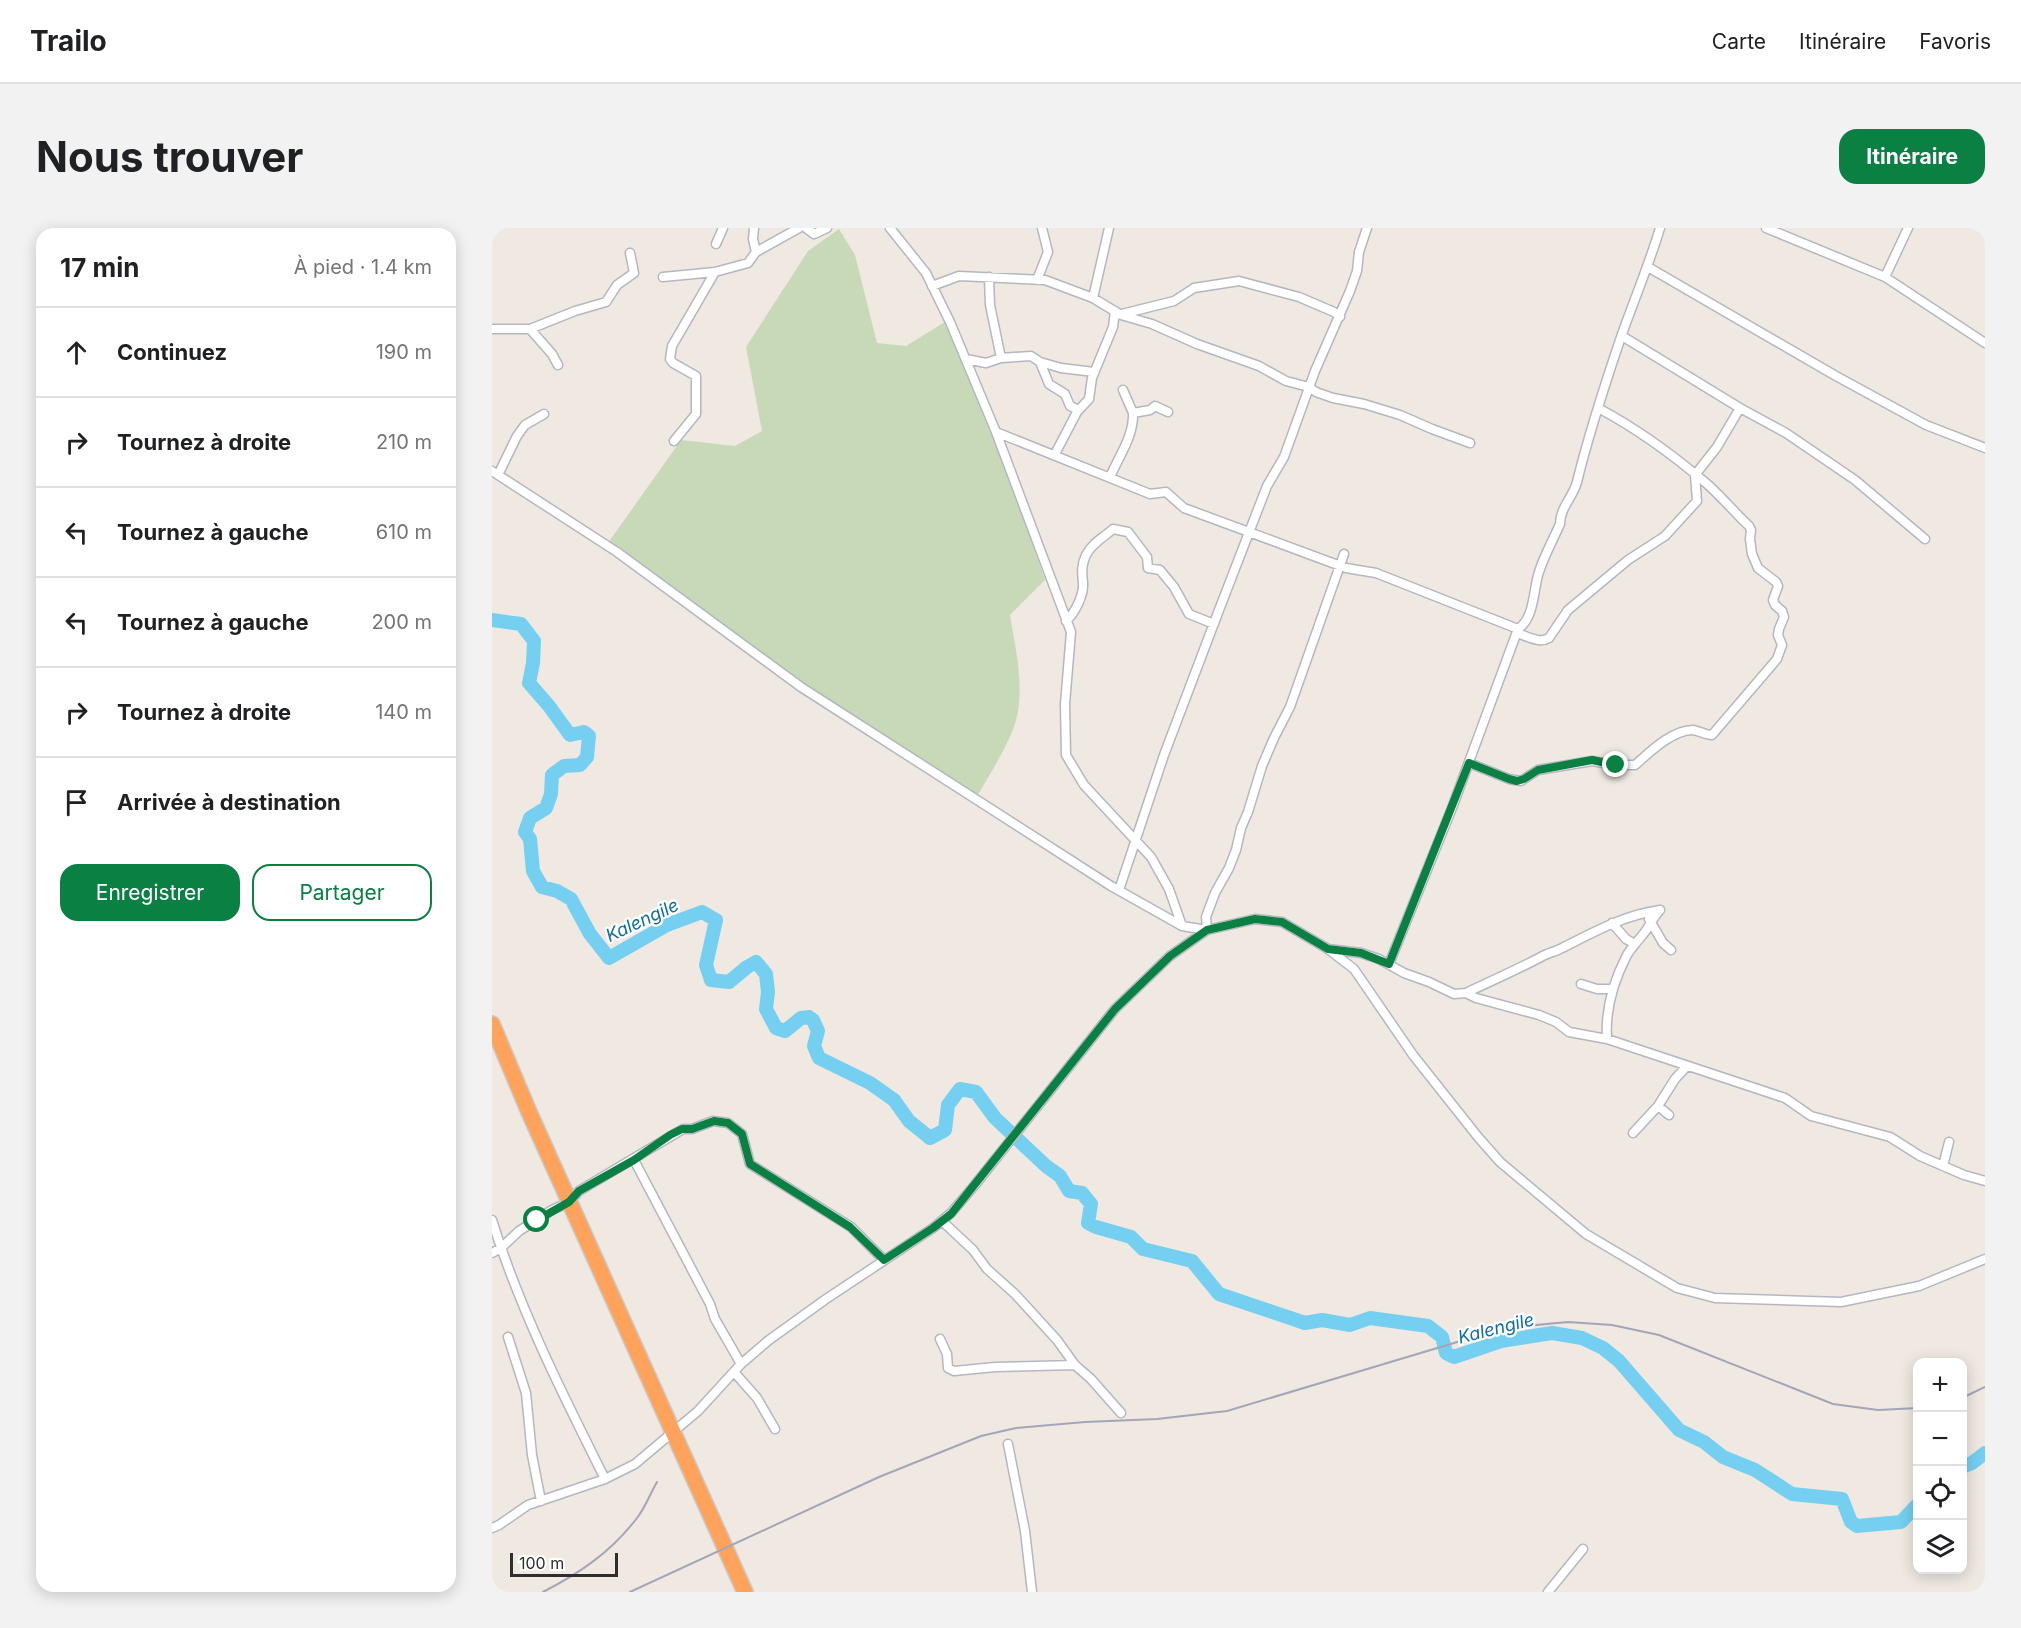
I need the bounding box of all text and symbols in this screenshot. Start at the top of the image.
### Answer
text: Trailo [30,24,107,58]
text: Carte [1712,29,1766,54]
text: Itinéraire [1799,29,1886,54]
text: Favoris [1919,29,1991,54]
button: Itinéraire [1839,129,1985,184]
text: Nous trouver [36,131,303,182]
text: 17 min [60,252,139,283]
text: À pied · 1.4 km [294,255,432,279]
icon: ahead [60,336,93,369]
text: Continuez [117,339,227,365]
text: 190 m [376,340,432,364]
icon: right [60,426,93,459]
text: Tournez à droite [117,429,291,455]
text: 210 m [376,430,432,454]
icon: left [60,516,93,549]
text: Tournez à gauche [117,519,309,545]
text: 610 m [376,520,432,544]
icon: left [60,606,93,639]
text: Tournez à gauche [117,609,309,635]
text: 200 m [371,610,432,634]
icon: right [60,696,93,729]
text: Tournez à droite [117,699,291,725]
text: 140 m [375,700,432,724]
route end [1602,751,1628,777]
icon: arrive [60,786,93,819]
text: Arrivée à destination [117,789,341,815]
button: Enregistrer [60,864,240,921]
button: Partager [252,864,432,921]
water label: Kalengile [602,894,682,946]
route start [523,1206,549,1232]
water label: Kalengile [1456,1308,1536,1348]
map controls [1913,1358,1967,1574]
button: + [1913,1358,1967,1412]
button: − [1913,1412,1967,1466]
button: locate [1913,1466,1967,1520]
button: layers [1913,1520,1967,1574]
scale bar [510,1550,618,1578]
text: 100 m [519,1553,564,1573]

